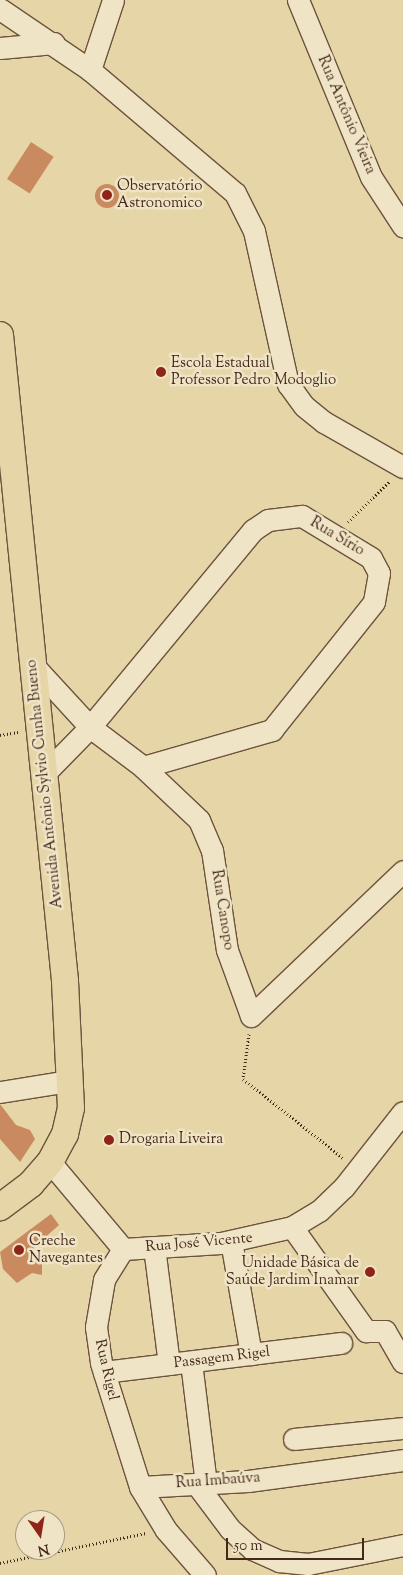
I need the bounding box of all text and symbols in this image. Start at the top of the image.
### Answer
street label: Rua Antônio Vieira [313,53,379,177]
place label: Observatório Astronomico [117,177,203,212]
marker: Observatório Astronomico [101,189,113,201]
place label: Escola Estadual Professor Pedro Modoglio [171,354,336,389]
marker: Escola Estadual Professor Pedro Modoglio [155,366,167,378]
street label: Rua Sírio [307,514,367,560]
street label: Avenida Antônio Sylvio Cunha Bueno [23,659,67,909]
street label: Rua Canopo [207,869,237,951]
place label: Drogaria Liveira [119,1131,223,1149]
marker: Drogaria Liveira [103,1134,115,1146]
street label: Rua José Vicente [145,1229,253,1257]
place label: Creche Navegantes [29,1232,103,1267]
marker: Creche Navegantes [13,1244,25,1256]
place label: Unidade Básica de Saúde Jardim Inamar [226,1254,359,1289]
marker: Unidade Básica de Saúde Jardim Inamar [363,1265,377,1279]
street label: Rua Rigel [90,1338,122,1402]
street label: Passagem Rigel [173,1343,271,1373]
street label: Rua Imbaúva [175,1469,261,1493]
north arrow [15,1510,65,1560]
scale bar [228,1528,366,1560]
text: 50 m [234,1536,263,1557]
text: N [35,1538,51,1560]

